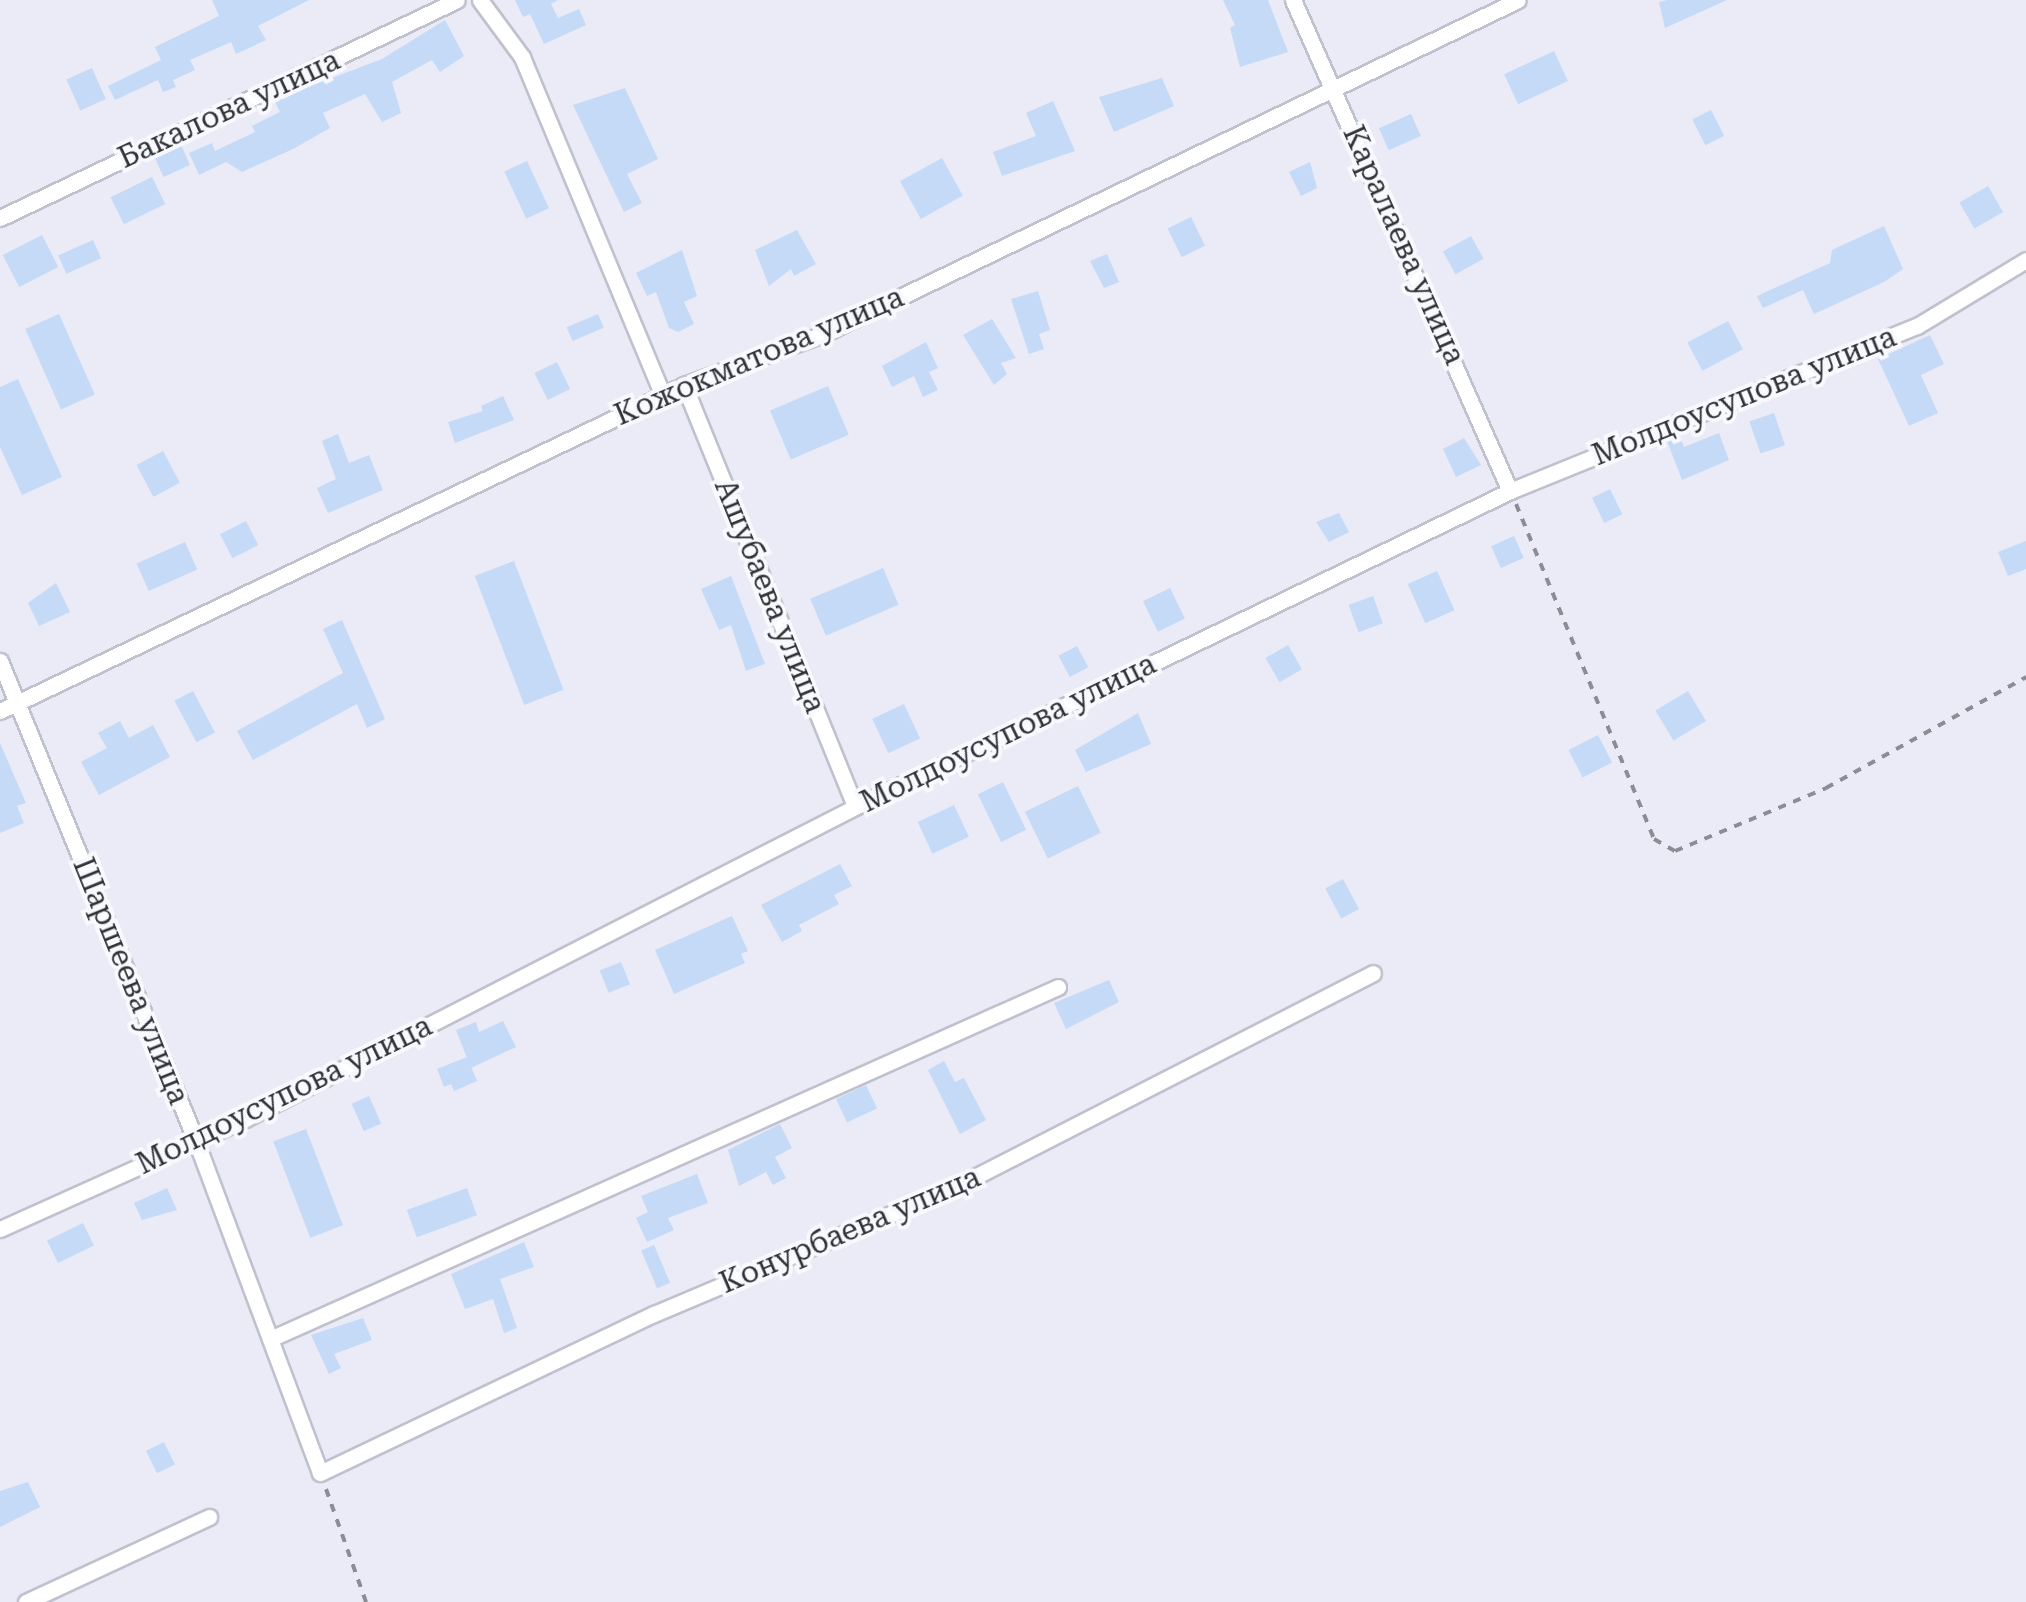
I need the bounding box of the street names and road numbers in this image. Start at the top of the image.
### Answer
street label: Бакалова улица [113,42,345,176]
street label: Каралаева улица [1335,120,1473,370]
street label: Кожокматова улица [609,279,909,433]
street label: Молдоусупова улица [1587,319,1901,473]
street label: Ашубаева улица [707,474,833,718]
street label: Молдоусупова улица [854,646,1162,820]
street label: Шаршеева улица [65,852,197,1110]
street label: Молдоусупова улица [130,1008,438,1182]
street label: Конурбаева улица [714,1159,986,1301]

